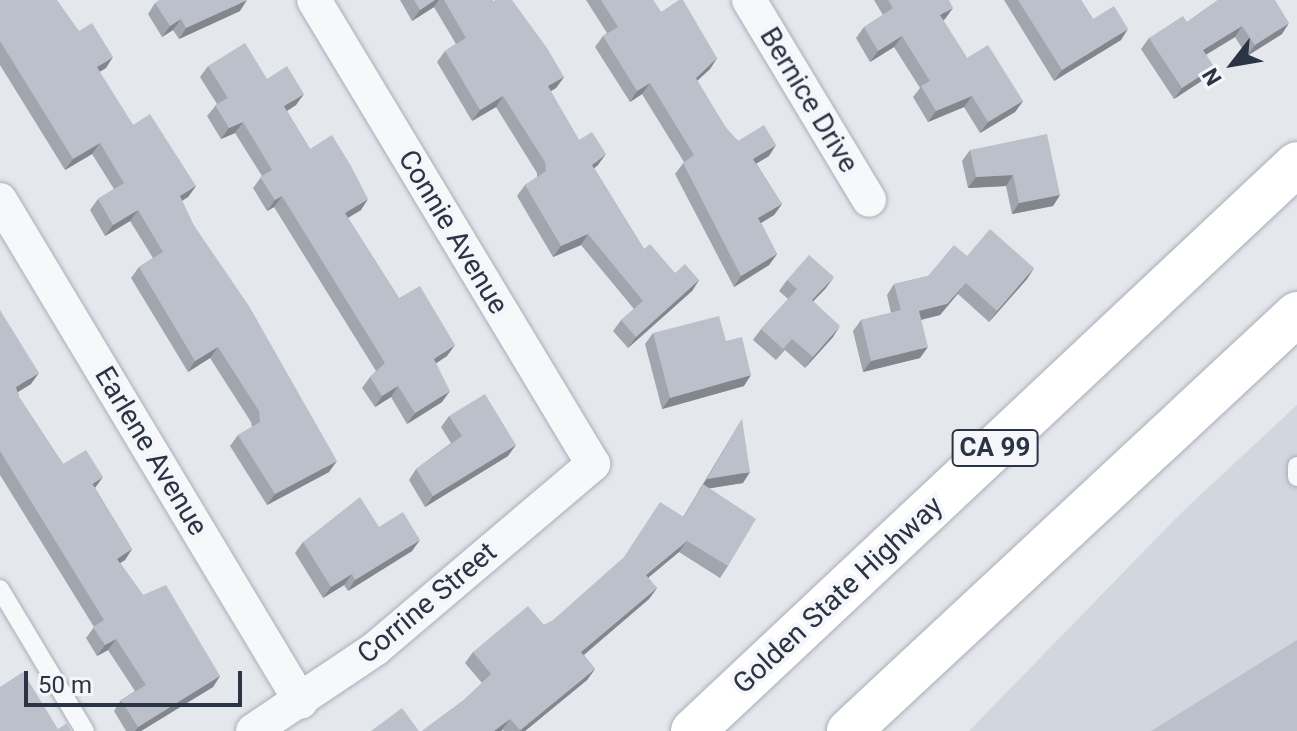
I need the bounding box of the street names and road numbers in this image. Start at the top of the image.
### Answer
street label: Bernice Drive [753,21,865,179]
street label: Connie Avenue [391,144,515,320]
street label: Earlene Avenue [87,360,215,542]
road number: CA 99 [951,426,1039,470]
street label: Golden State Highway [726,489,950,701]
street label: Corrine Street [351,535,503,671]

